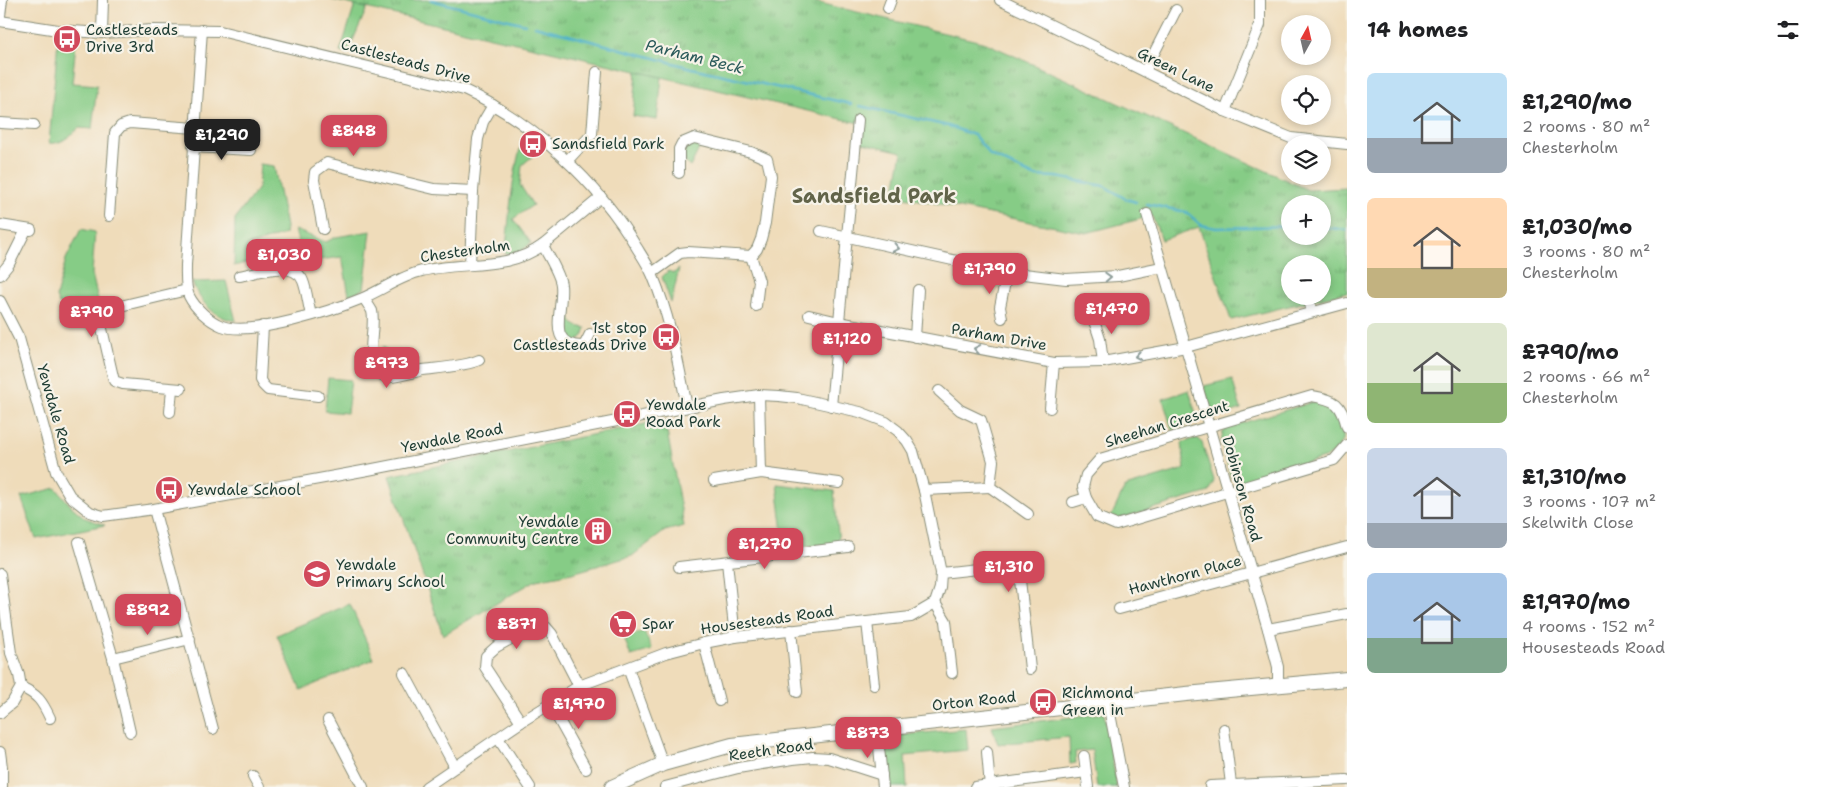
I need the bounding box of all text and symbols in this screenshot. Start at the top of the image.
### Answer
north arrow [1281,15,1331,65]
map controls [1281,15,1331,305]
text: 14 homes [1367,16,1468,44]
icon: filters [1774,16,1802,44]
place label: Castlesteads Drive 3rd [86,20,178,57]
bus stop icon: Castlesteads Drive 3rd [52,24,82,54]
street label: Castlesteads Drive [339,34,473,88]
water label: Parham Beck [644,34,746,79]
street label: Green Lane [1134,43,1218,97]
button: locate [1281,75,1331,125]
text: £1,290/mo [1522,88,1632,116]
icon: home [1407,93,1467,153]
pin: £848 [324,114,384,157]
text: 2 rooms · 80 m² [1522,116,1650,137]
pin: £1,290 [181,119,263,161]
text: £848 [332,120,376,141]
text: £1,290 [195,124,249,145]
bus stop icon: Sandsfield Park [518,129,548,159]
place label: Sandsfield Park [552,134,665,154]
button: layers [1281,135,1331,185]
text: Chesterholm [1522,137,1618,158]
district label: Sandsfield Park [792,183,956,209]
button: + [1281,195,1331,245]
text: £1,030/mo [1522,213,1632,241]
icon: home [1407,218,1467,278]
street label: Chesterholm [419,235,511,267]
pin: £1,030 [243,238,325,281]
text: 3 rooms · 80 m² [1522,241,1650,262]
one-way arrow [891,242,900,253]
text: £1,030 [257,244,311,265]
pin: £1,790 [949,252,1031,295]
button: − [1281,255,1331,305]
text: £1,790 [964,258,1016,279]
text: Chesterholm [1522,262,1618,283]
one-way arrow [1104,271,1112,282]
pin: £1,470 [1071,292,1153,335]
pin: £790 [62,296,122,338]
text: £1,470 [1086,298,1138,319]
text: £790 [70,301,114,322]
place label: 1st stop Castlesteads Drive [513,318,647,355]
street label: Parham Drive [950,319,1048,355]
bus stop icon: 1st stop Castlesteads Drive [651,322,681,352]
pin: £1,120 [806,322,888,365]
text: £1,120 [823,328,871,349]
text: £790/mo [1522,338,1619,366]
icon: home [1407,343,1467,403]
one-way arrow [973,344,982,354]
pin: £973 [357,346,417,389]
one-way arrow [1134,350,1142,360]
text: £973 [365,352,409,373]
street label: Yewdale Road [32,362,80,467]
text: 2 rooms · 66 m² [1522,366,1650,387]
text: Chesterholm [1522,387,1618,408]
place label: Yewdale Road Park [646,395,721,432]
street label: Sheehan Crescent [1103,396,1231,452]
bus stop icon: Yewdale Road Park [612,399,642,429]
street label: Yewdale Road [399,418,505,458]
street label: Dobinson Road [1217,434,1267,545]
text: £1,310/mo [1522,463,1627,491]
icon: home [1407,468,1467,528]
bus stop icon: Yewdale School [154,475,184,505]
place label: Yewdale School [188,480,301,500]
text: 3 rooms · 107 m² [1522,491,1656,512]
place label: Yewdale Community Centre [446,512,579,549]
text: Skelwith Close [1522,512,1634,533]
building icon: Yewdale Community Centre [583,516,613,546]
pin: £1,270 [724,528,806,570]
text: £1,270 [738,533,792,554]
pin: £1,310 [968,550,1050,593]
street label: Hawthorn Place [1126,550,1244,600]
place label: Yewdale Primary School [336,555,445,592]
text: £1,310 [984,556,1034,577]
school or university icon: Yewdale Primary School [302,559,332,589]
text: £1,970/mo [1522,588,1630,616]
icon: home [1407,593,1467,653]
pin: £892 [118,594,178,636]
text: £892 [126,599,170,620]
street label: Housesteads Road [699,601,835,639]
pin: £871 [487,608,547,650]
supermarket icon: Spar [608,609,638,639]
text: £871 [497,613,537,634]
place label: Spar [642,614,675,634]
text: 4 rooms · 152 m² [1522,616,1655,637]
text: Housesteads Road [1522,637,1665,658]
place label: Richmond Green in [1062,683,1134,720]
street label: Orton Road [931,687,1017,715]
bus stop icon: Richmond Green in [1028,687,1058,717]
pin: £1,970 [538,688,620,730]
text: £1,970 [553,693,605,714]
pin: £873 [838,716,898,759]
text: £873 [846,722,890,743]
street label: Reeth Road [727,734,815,766]

